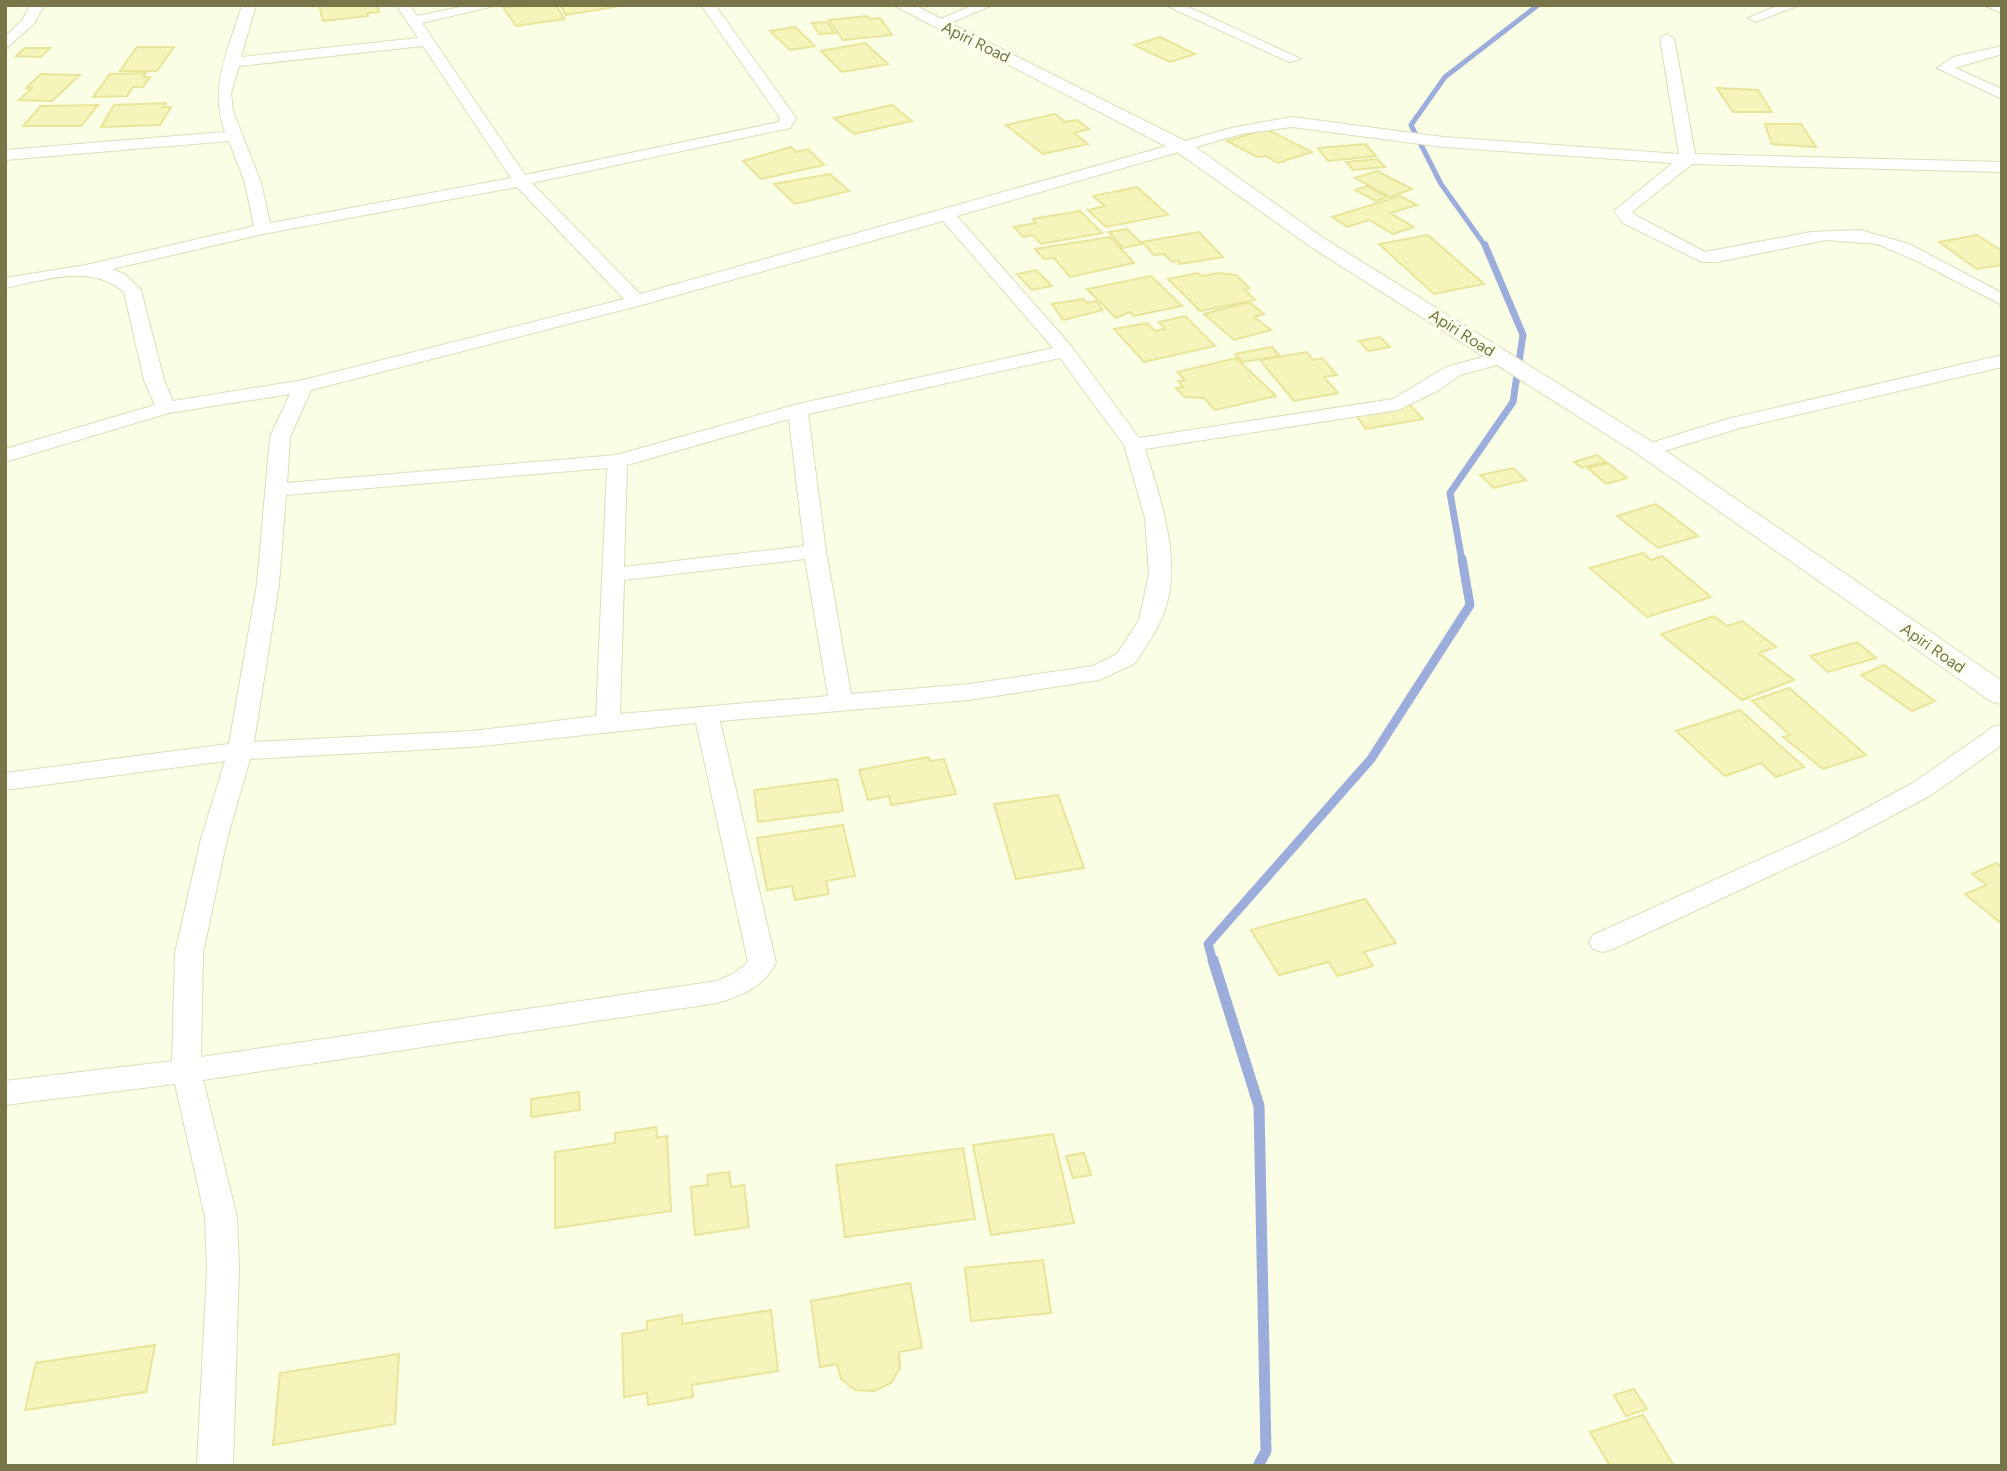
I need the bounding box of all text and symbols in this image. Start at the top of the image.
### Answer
street label: Apiri Road [939,17,1013,67]
street label: Apiri Road [1426,305,1498,361]
street label: Apiri Road [1897,619,1969,677]

